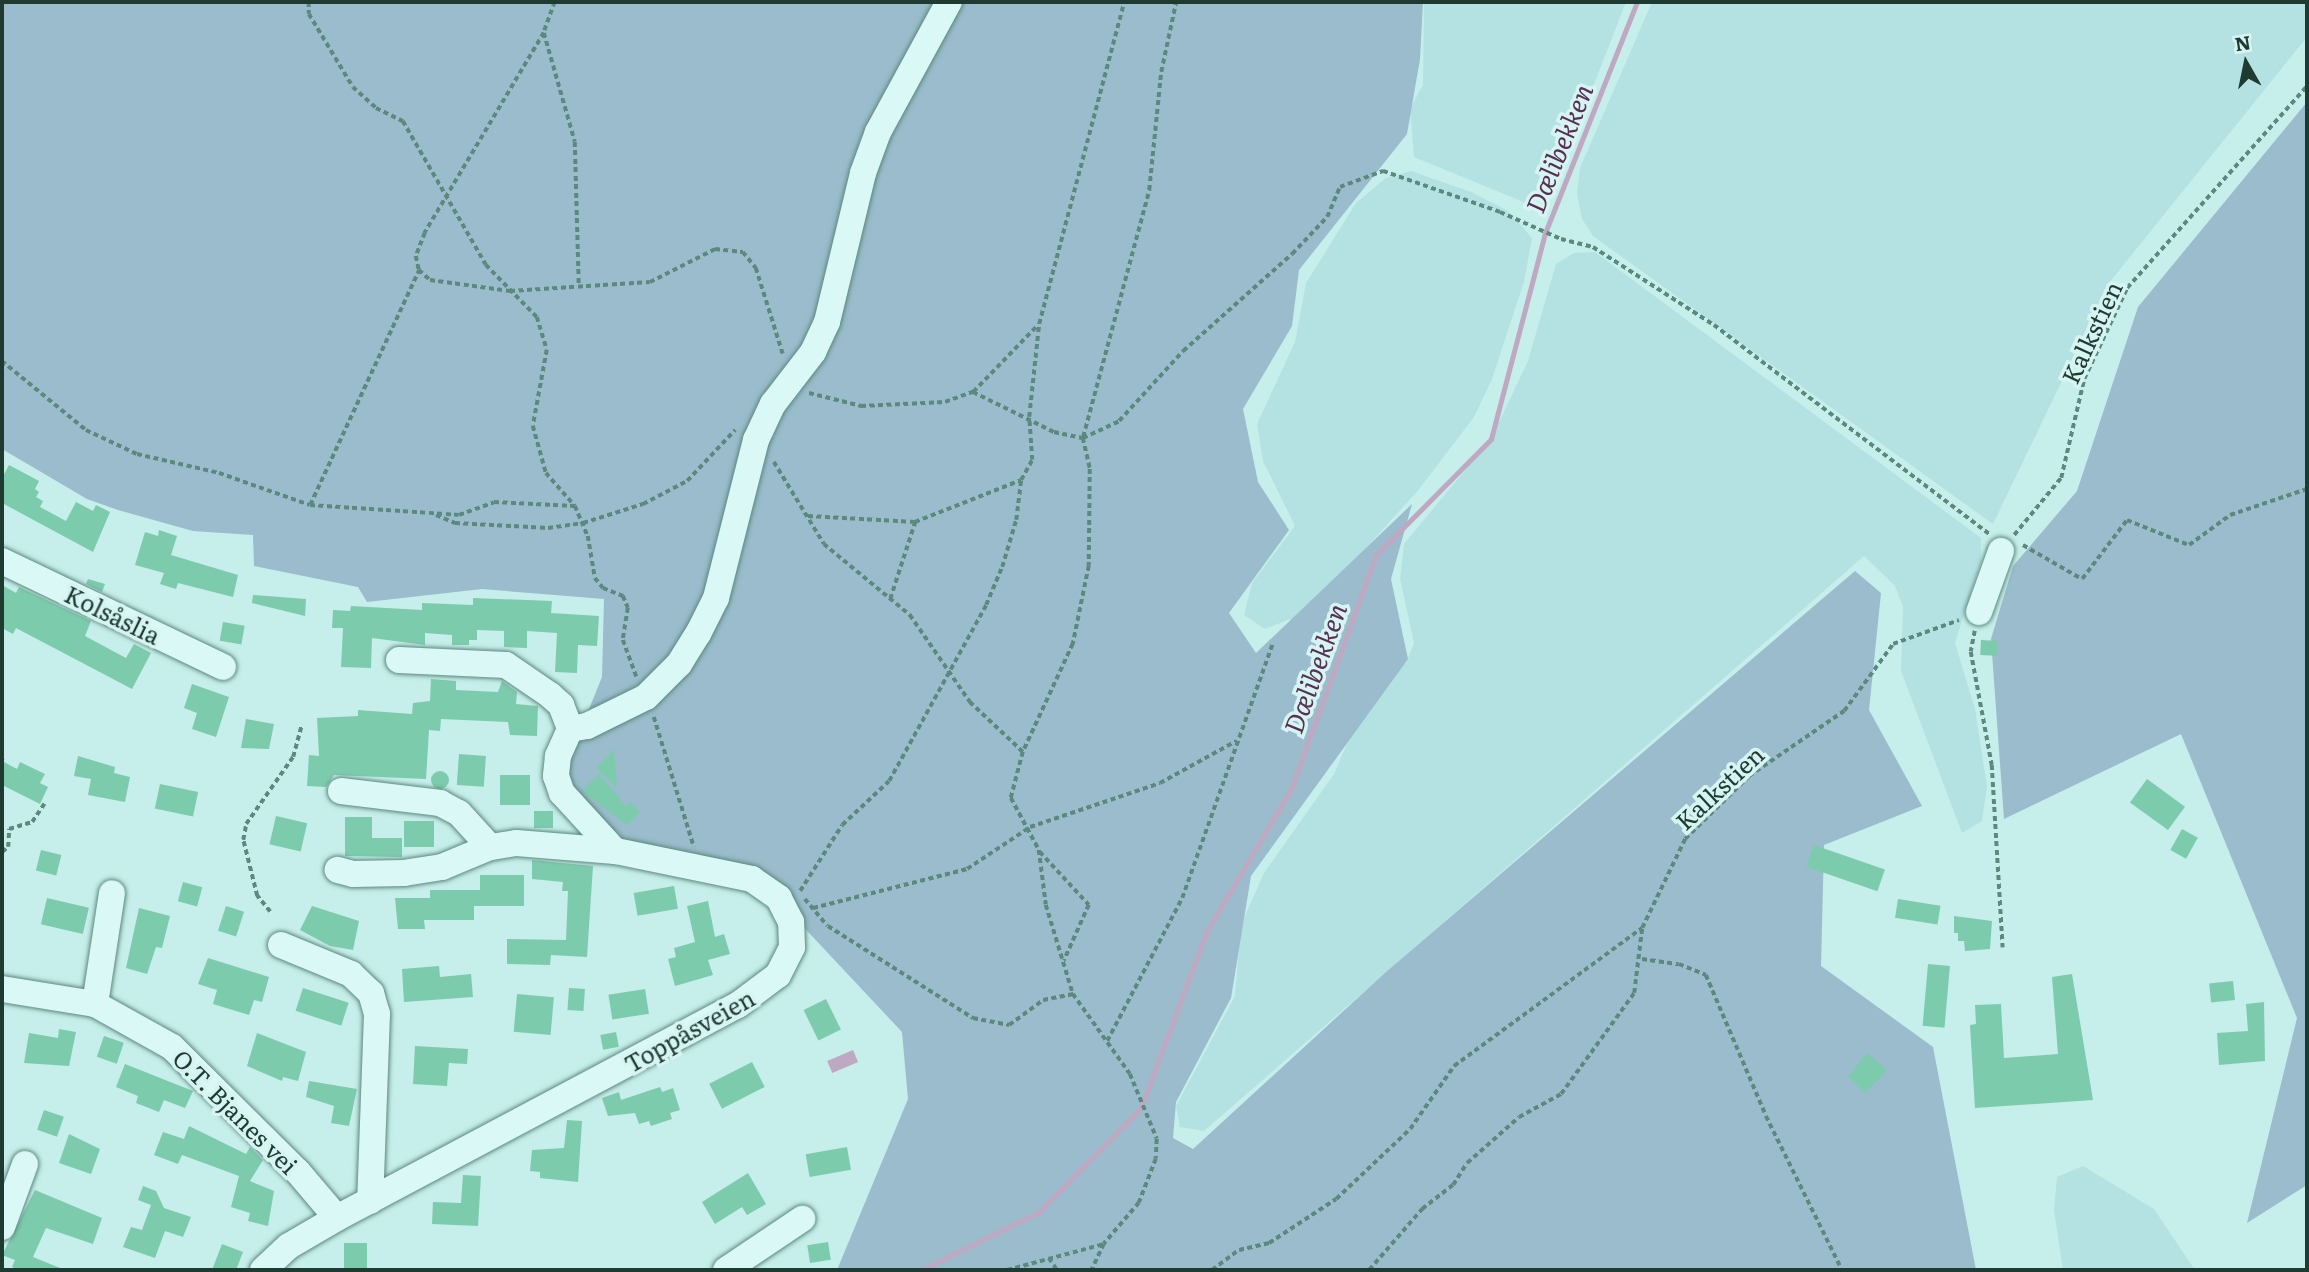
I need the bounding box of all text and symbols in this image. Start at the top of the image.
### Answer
text: N [2233,27,2253,57]
north arrow [2211,28,2281,98]
water label: Dælibekken [1518,79,1598,217]
street label: Kalkstien [2055,276,2127,388]
street label: Kolsåslia [61,579,165,649]
water label: Dælibekken [1276,599,1352,737]
street label: Kalkstien [1669,739,1769,835]
street label: Toppåsveien [619,982,759,1078]
street label: O.T. Bjanes vei [168,1043,304,1179]

